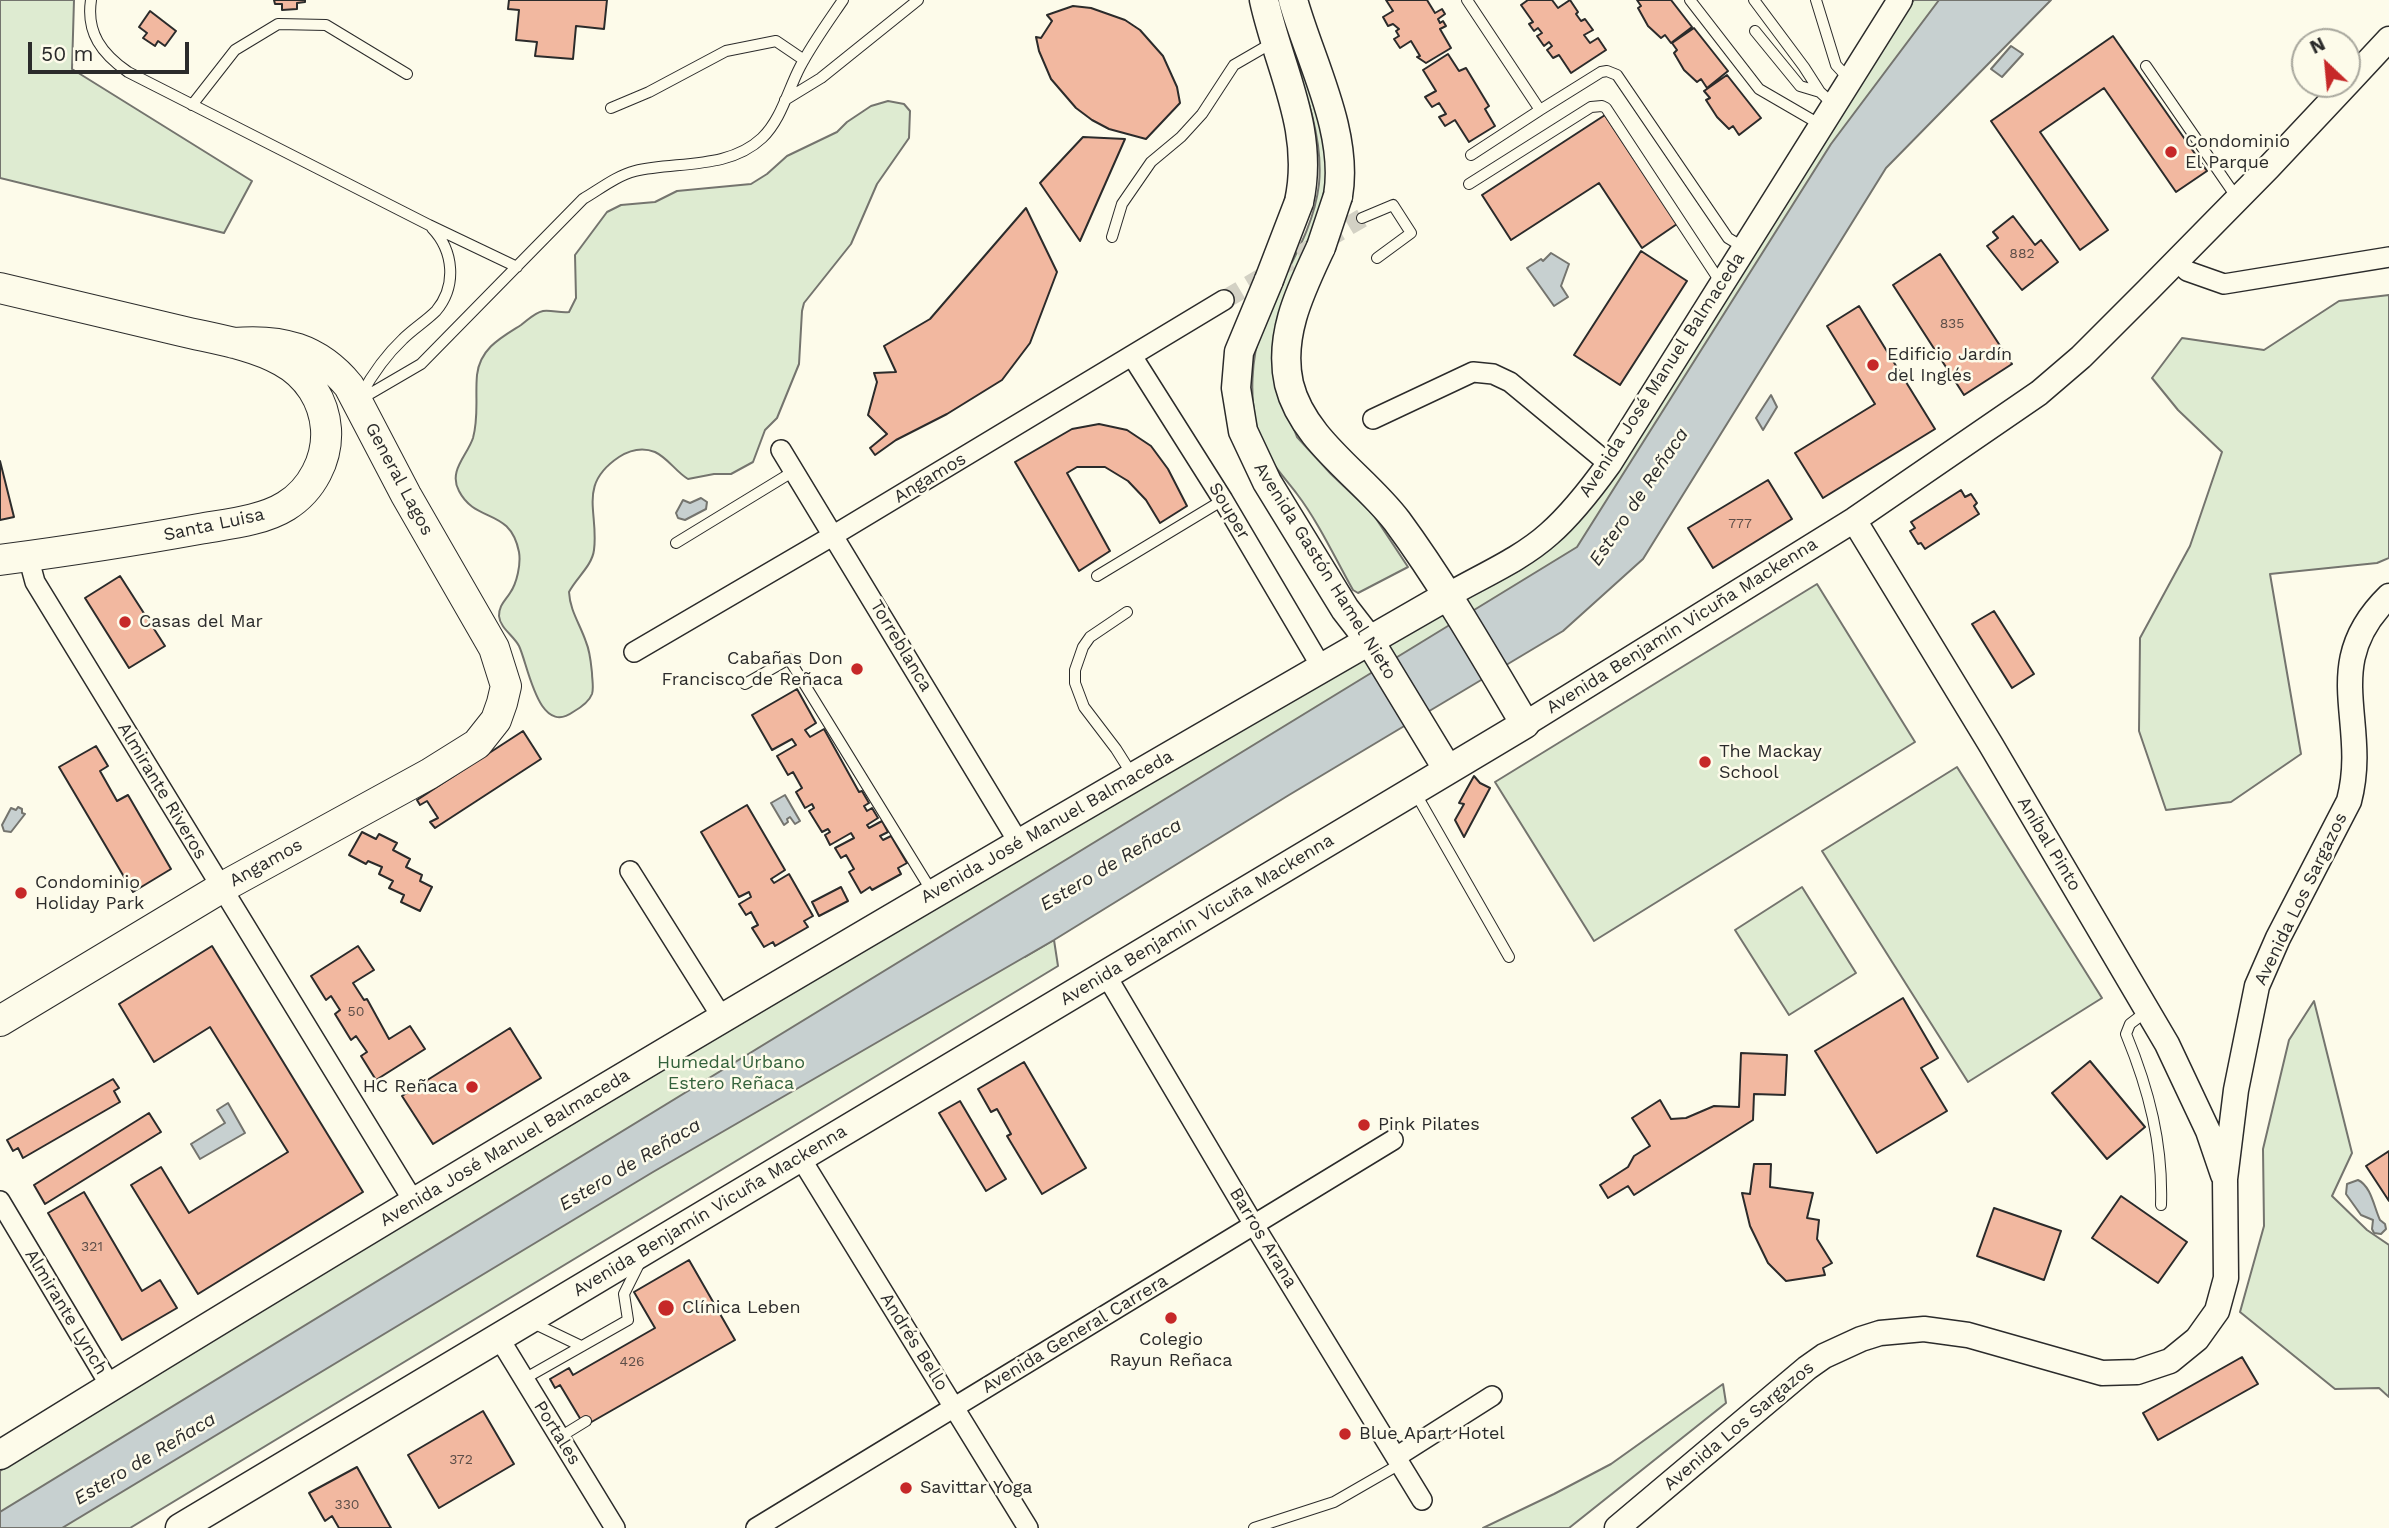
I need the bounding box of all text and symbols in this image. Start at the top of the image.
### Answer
scale bar [32,28,192,72]
north arrow [2291,28,2361,98]
text: N [2306,32,2329,59]
text: 50 m [41,41,93,66]
place label: Condominio El Parque [2185,131,2290,174]
marker: Condominio El Parque [2163,144,2179,160]
house number: 882 [2009,246,2035,262]
street label: Avenida José Manuel Balmaceda [1575,248,1749,502]
house number: 835 [1940,316,1964,332]
place label: Edificio Jardín del Inglés [1887,344,2012,386]
marker: Edificio Jardín del Inglés [1865,357,1881,373]
street label: General Lagos [360,419,438,539]
water label: Estero de Reñaca [1584,424,1694,570]
street label: Angamos [890,448,970,508]
street label: Avenida Gastón Hamel Nieto [1249,458,1401,684]
street label: Souper [1204,479,1254,543]
street label: Santa Luisa [162,504,266,546]
house number: 777 [1728,516,1752,532]
street label: Avenida Benjamín Vicuña Mackenna [1543,533,1821,719]
street label: Torreblanca [865,596,937,696]
place label: Casas del Mar [139,611,263,633]
marker: Casas del Mar [117,614,133,630]
place label: Cabañas Don Francisco de Reñaca [662,648,843,690]
marker: Cabañas Don Francisco de Reñaca [849,661,865,677]
street label: Almirante Riveros [113,719,211,863]
place label: The Mackay School [1719,741,1822,784]
street label: Avenida José Manuel Balmaceda [917,746,1177,908]
marker: The Mackay School [1697,754,1713,770]
street label: Aníbal Pinto [2012,793,2086,895]
street label: Avenida Los Sargazos [2250,809,2352,989]
water label: Estero de Reñaca [1036,814,1186,916]
street label: Avenida Benjamín Vicuña Mackenna [1056,830,1338,1010]
street label: Angamos [226,834,306,892]
place label: Condominio Holiday Park [35,872,144,914]
marker: Condominio Holiday Park [13,885,29,901]
house number: 50 [348,1004,364,1020]
park label: Humedal Urbano Estero Reñaca [657,1052,805,1094]
street label: Avenida José Manuel Balmaceda [376,1065,634,1231]
place label: HC Reñaca [363,1076,458,1098]
marker: HC Reñaca [464,1079,480,1095]
water label: Estero de Reñaca [555,1114,705,1216]
place label: Pink Pilates [1378,1114,1480,1136]
marker: Pink Pilates [1356,1117,1372,1133]
street label: Avenida Benjamín Vicuña Mackenna [569,1121,851,1301]
street label: Barros Arana [1225,1184,1301,1292]
house number: 321 [81,1239,103,1255]
street label: Almirante Lynch [20,1245,112,1379]
street label: Avenida General Carrera [978,1270,1172,1398]
street label: Andrés Bello [875,1289,953,1395]
place label: Clínica Leben [682,1297,801,1319]
marker: Clínica Leben [656,1298,676,1318]
marker: Colegio Rayun Reñaca [1163,1310,1179,1326]
place label: Colegio Rayun Reñaca [1110,1329,1232,1372]
house number: 426 [619,1354,645,1370]
street label: Avenida Los Sargazos [1659,1357,1819,1495]
street label: Portales [529,1397,585,1469]
water label: Estero de Reñaca [70,1408,220,1510]
place label: Blue Apart Hotel [1359,1423,1505,1445]
marker: Blue Apart Hotel [1337,1426,1353,1442]
house number: 372 [449,1452,473,1468]
place label: Savittar Yoga [920,1477,1033,1499]
marker: Savittar Yoga [898,1480,914,1496]
house number: 330 [334,1497,360,1513]

